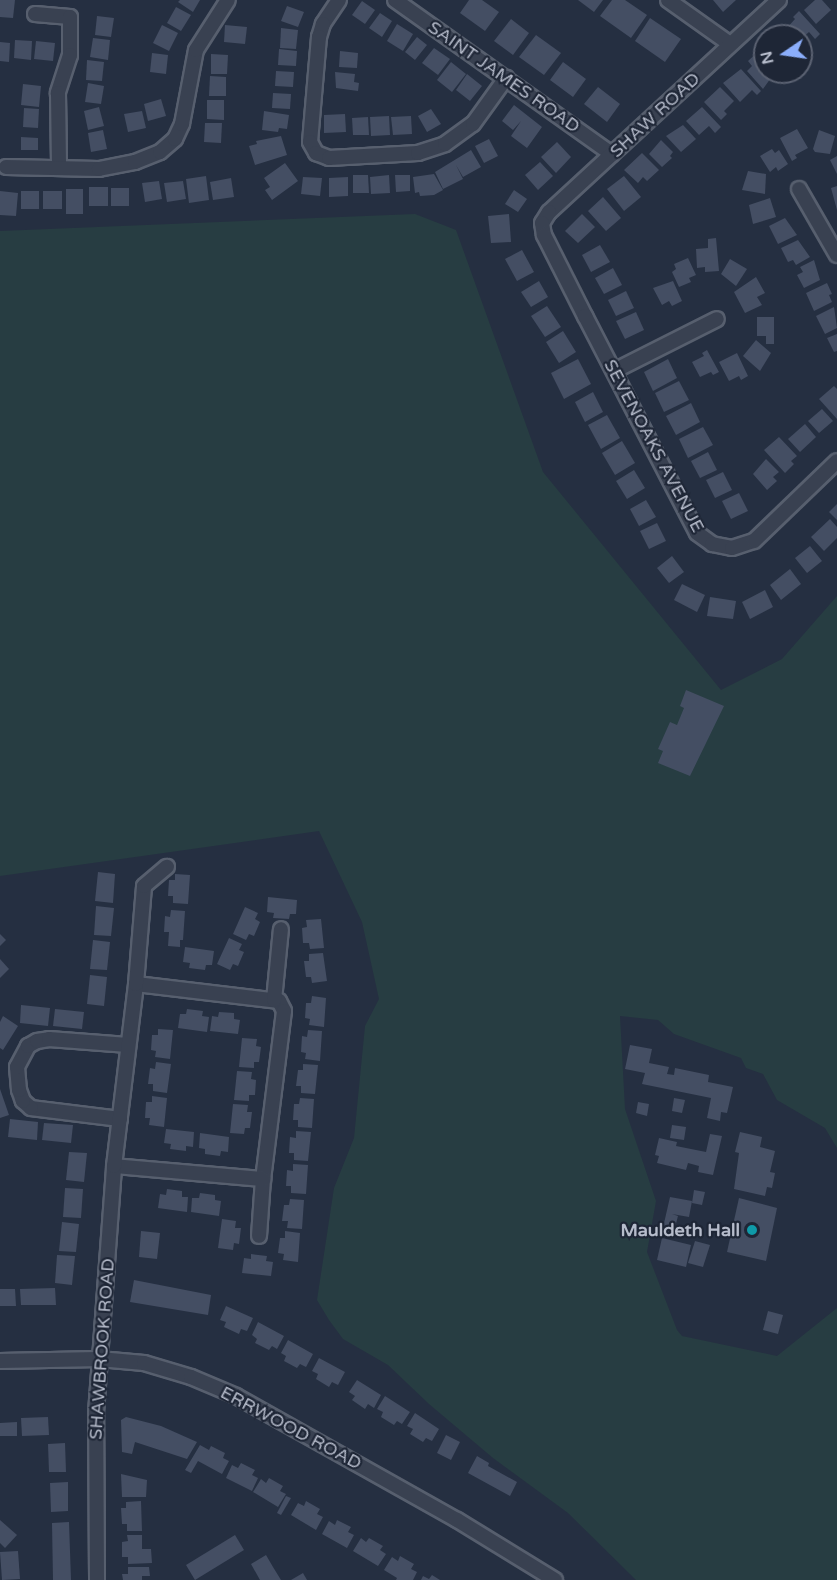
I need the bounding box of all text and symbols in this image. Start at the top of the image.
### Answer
street label: SAINT JAMES ROAD [424,16,584,138]
north arrow [753,24,813,84]
text: N [756,49,779,66]
street label: SHAW ROAD [606,68,704,162]
street label: SEVENOAKS AVENUE [599,356,709,536]
place label: Mauldeth Hall [620,1219,740,1241]
marker: Mauldeth Hall [745,1223,759,1237]
street label: SHAWBROOK ROAD [85,1258,119,1440]
street label: ERRWOOD ROAD [217,1382,365,1474]

